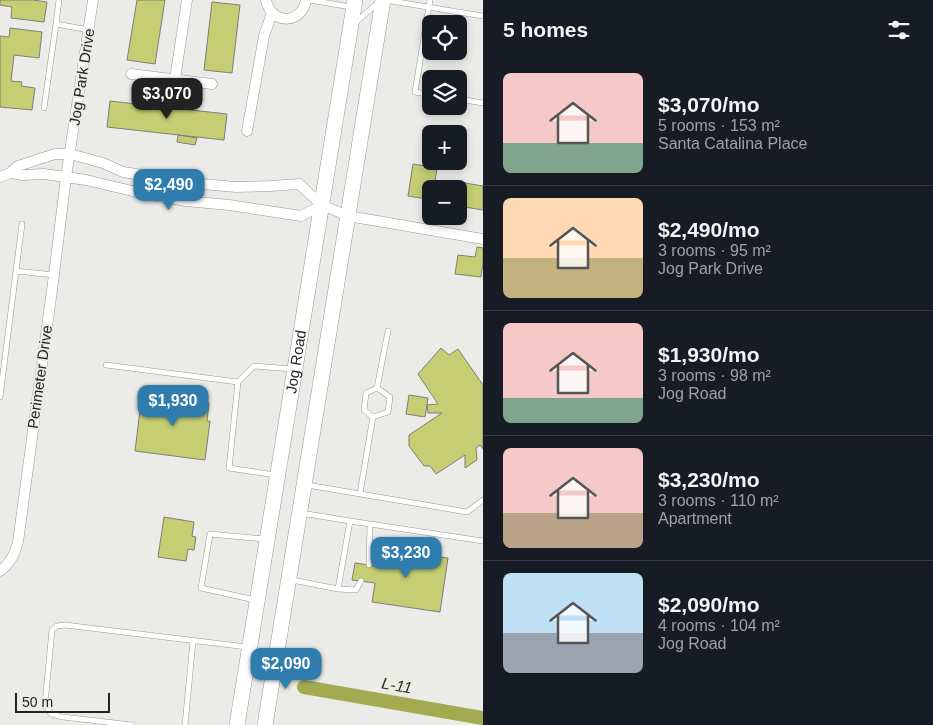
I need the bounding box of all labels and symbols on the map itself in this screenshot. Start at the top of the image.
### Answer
street label: Jog Park Drive [65,27,98,127]
pin: $3,070 [126,78,208,120]
pin: $2,490 [128,168,210,211]
street label: Perimeter Drive [24,324,55,430]
street label: Jog Road [282,329,309,395]
pin: $1,930 [132,384,214,427]
pin: $3,230 [365,536,447,579]
pin: $2,090 [245,648,327,690]
water label: L-11 [380,674,414,697]
scale bar [15,690,110,713]

